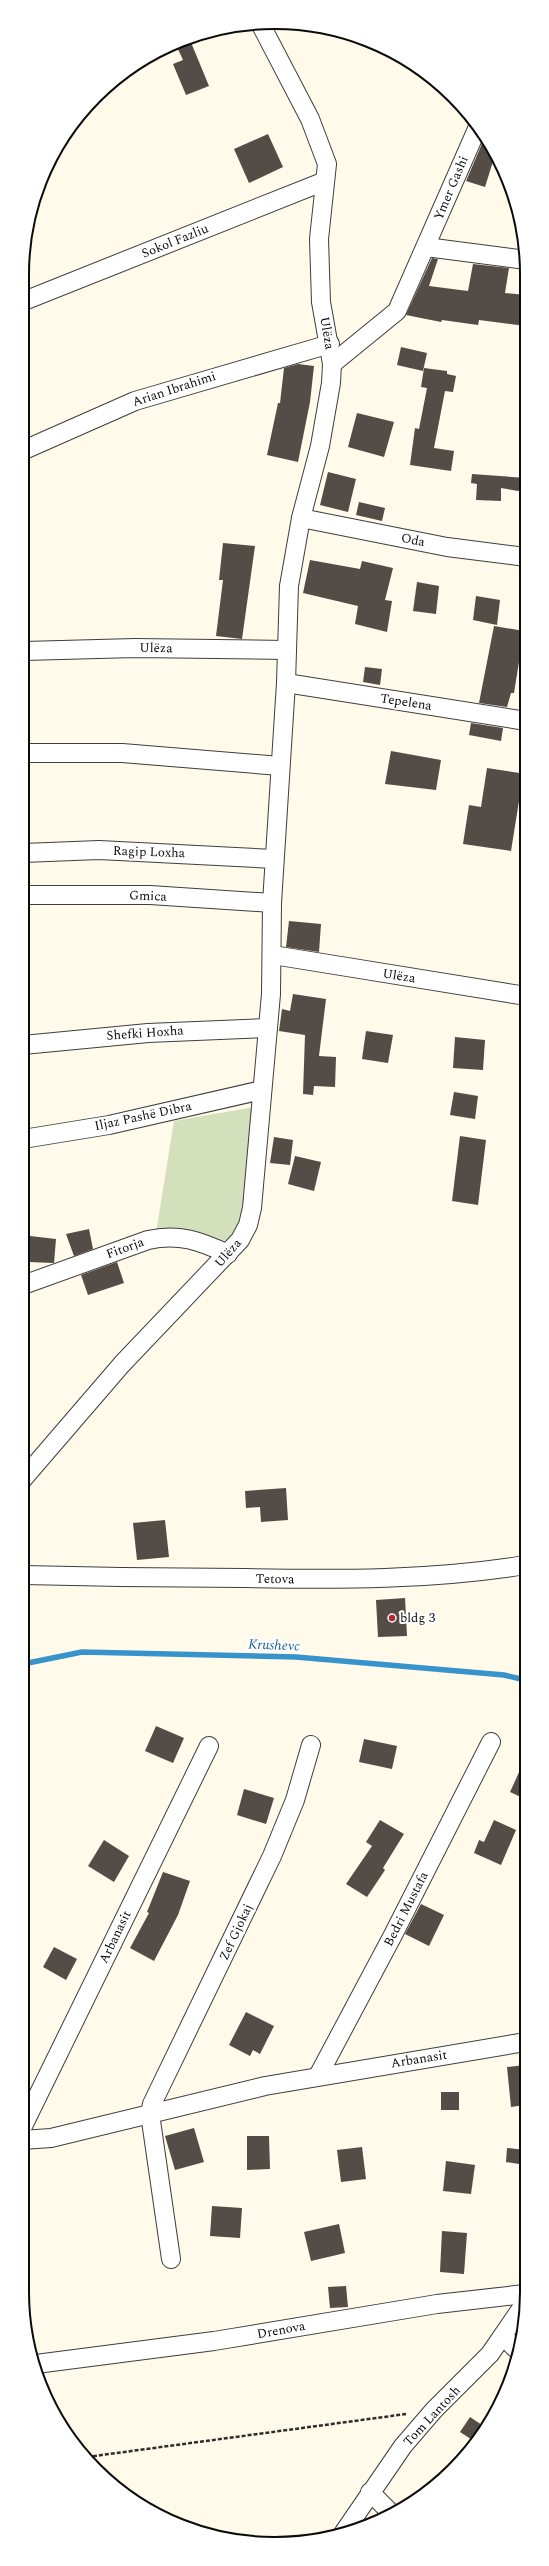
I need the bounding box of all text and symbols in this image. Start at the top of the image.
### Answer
street label: Ymer Gashi [428,153,474,223]
street label: Sokol Fazliu [139,219,211,263]
street label: Ulëza [314,315,340,352]
street label: Arian Ibrahimi [130,366,218,412]
street label: Oda [399,528,427,552]
street label: Ulëza [139,638,173,658]
street label: Tepelena [379,688,434,716]
street label: Ragip Loxha [113,841,186,863]
street label: Gmica [129,885,168,907]
street label: Ulëza [381,964,418,989]
street label: Shefki Hoxha [106,1020,185,1046]
street label: Iljaz Pashë Dibra [93,1096,194,1136]
street label: Fitorja [103,1232,147,1264]
street label: Ulëza [210,1233,247,1272]
street label: Tetova [256,1569,295,1589]
place label: bldg 3 [400,1608,436,1628]
marker: bldg 3 [387,1613,397,1623]
water label: Krushevc [248,1634,300,1656]
street label: Bedri Mustafa [379,1868,434,1950]
street label: Zef Gjokaj [214,1900,258,1964]
street label: Arbanasit [94,1907,137,1967]
street label: Arbanasit [389,2045,449,2073]
street label: Drenova [255,2316,307,2344]
street label: Tom Lantosh [399,2381,466,2451]

